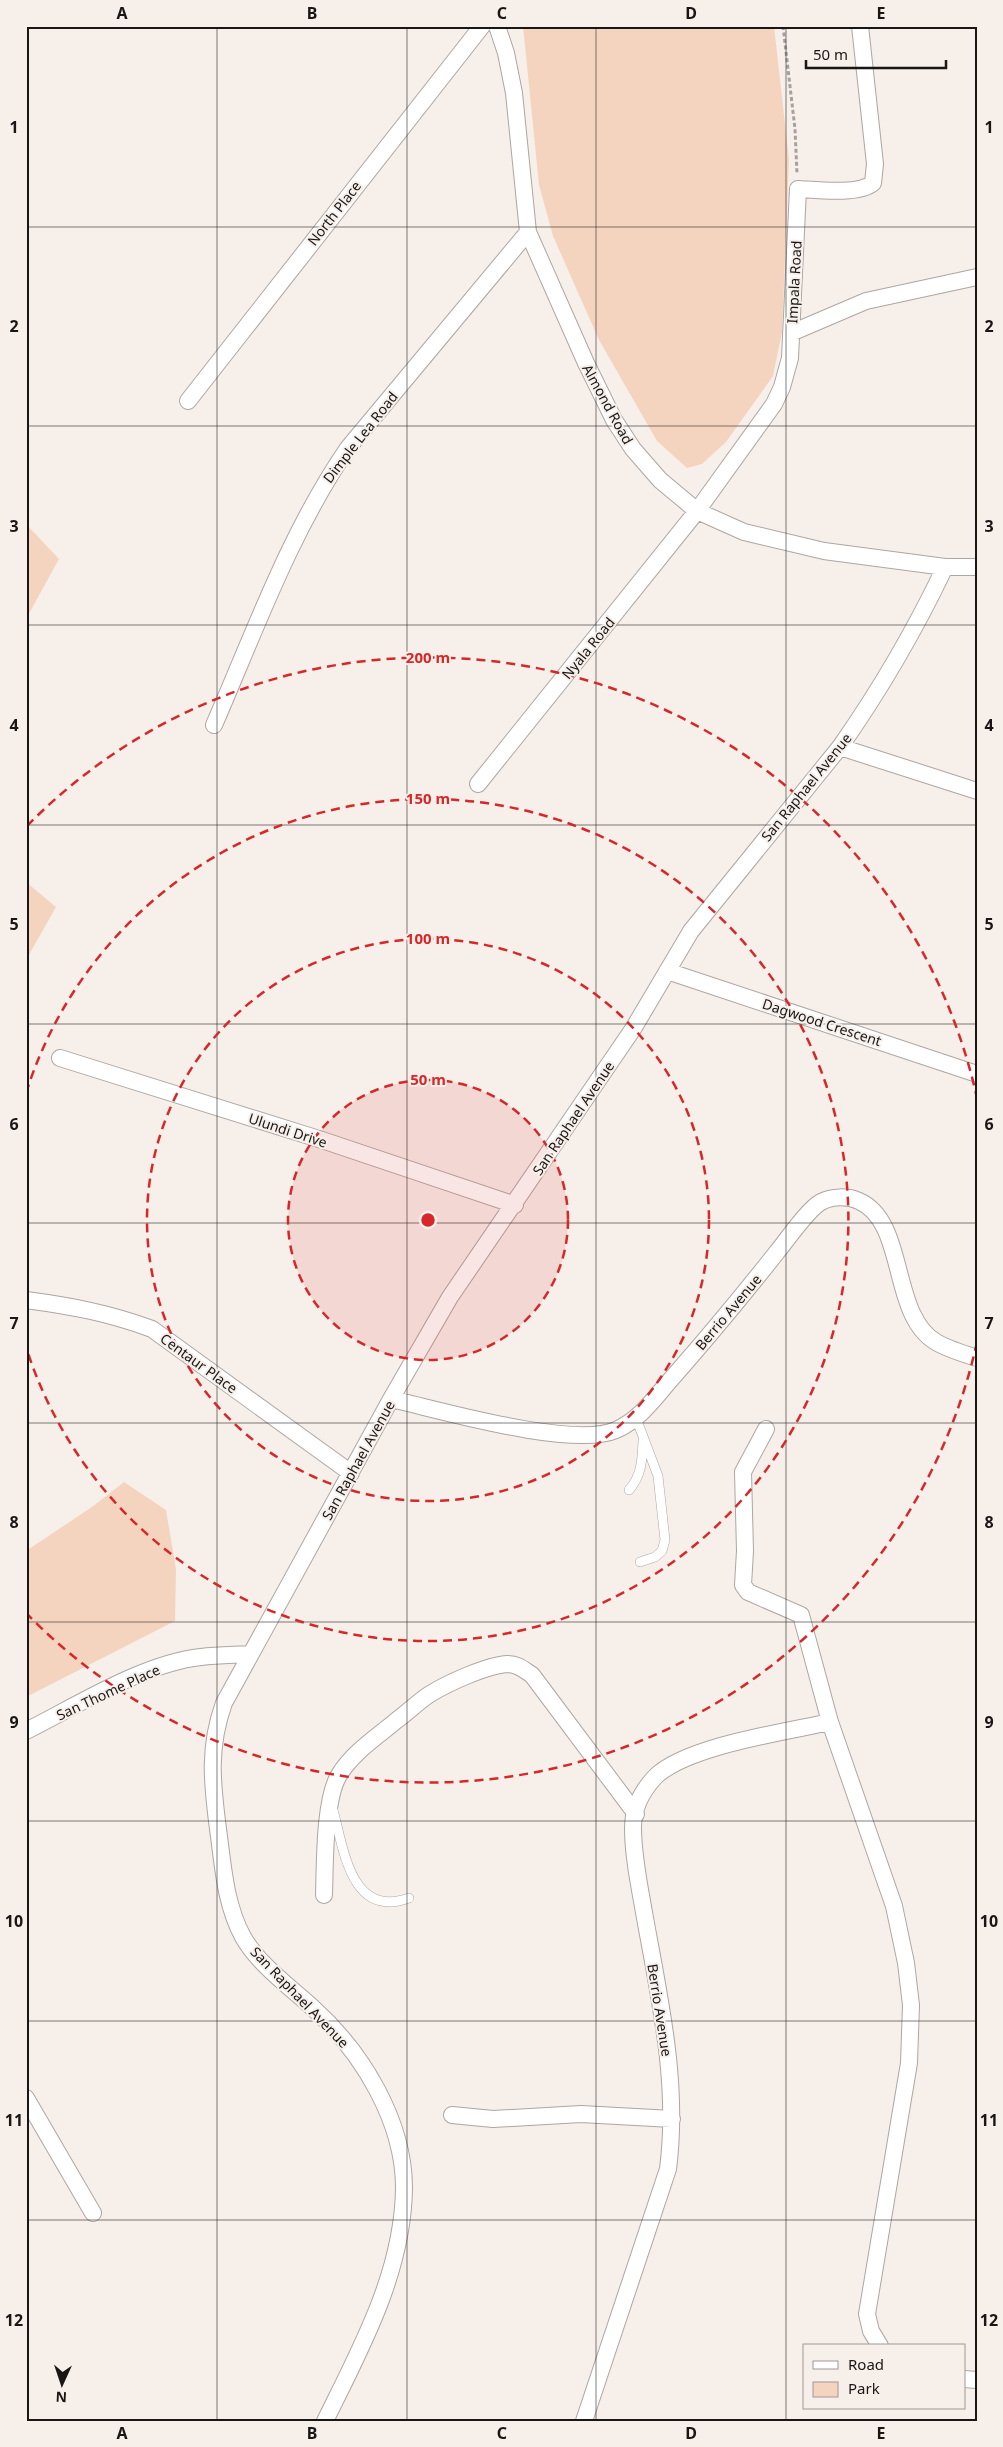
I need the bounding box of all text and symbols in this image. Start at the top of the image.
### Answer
text: A [116,2,128,24]
text: B [307,2,317,24]
text: C [497,2,507,24]
text: D [685,2,697,24]
text: E [877,2,886,24]
scale bar [806,38,946,70]
text: 50 m [813,44,848,64]
text: 1 [9,116,19,138]
text: 1 [984,116,994,138]
street label: North Place [303,177,365,249]
street label: Impala Road [782,240,806,324]
text: 2 [9,315,19,337]
text: 2 [984,315,994,337]
street label: Almond Road [578,361,638,447]
street label: Dimple Lea Road [318,387,402,487]
text: 3 [9,515,19,537]
text: 3 [984,515,994,537]
street label: Nyala Road [557,613,619,683]
text: 200 m [406,647,450,667]
text: 4 [9,714,19,736]
text: 4 [984,714,994,736]
street label: San Raphael Avenue [757,729,856,845]
text: 150 m [406,788,450,808]
text: 5 [9,913,19,935]
text: 5 [984,913,994,935]
text: 100 m [406,928,450,948]
street label: Dagwood Crescent [760,994,884,1050]
street label: San Raphael Avenue [528,1057,618,1179]
text: 50 m [410,1069,446,1089]
street label: Ulundi Drive [246,1108,330,1152]
text: 6 [9,1113,19,1135]
text: 6 [984,1113,994,1135]
centre of rings [419,1211,437,1229]
street label: Berrio Avenue [691,1270,765,1354]
text: 7 [9,1312,19,1334]
text: 7 [984,1312,994,1334]
street label: Centaur Place [157,1329,241,1397]
street label: San Raphael Avenue [317,1397,399,1523]
text: 8 [9,1511,19,1533]
text: 8 [984,1511,994,1533]
street label: San Thome Place [53,1660,163,1724]
text: 9 [9,1711,19,1733]
text: 9 [984,1711,994,1733]
text: 10 [5,1910,23,1932]
text: 10 [980,1910,998,1932]
street label: San Raphael Avenue [247,1942,353,2052]
street label: Berrio Avenue [643,1962,677,2058]
text: 11 [5,2109,23,2131]
text: 11 [980,2109,998,2131]
text: 12 [5,2309,23,2331]
text: 12 [980,2309,998,2331]
legend [803,2344,966,2410]
text: Road [848,2354,884,2374]
north arrow [38,2360,88,2410]
text: Park [848,2378,880,2398]
text: N [55,2388,67,2407]
text: A [116,2422,128,2444]
text: B [307,2422,317,2444]
text: C [497,2422,507,2444]
text: D [685,2422,697,2444]
text: E [877,2422,886,2444]

